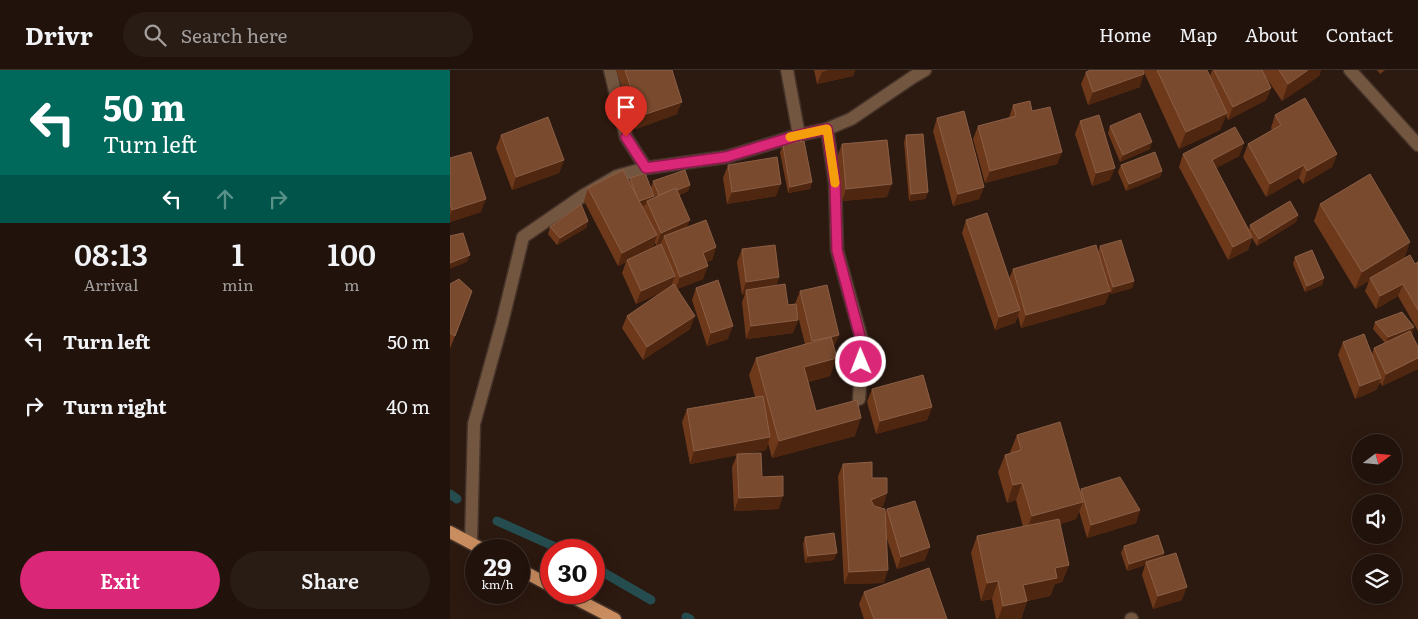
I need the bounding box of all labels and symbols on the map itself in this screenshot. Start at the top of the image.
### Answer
pin [605,86,647,137]
position arrow [834,335,886,387]
north arrow [1352,434,1402,484]
speed limit sign: 30 [540,539,605,604]

